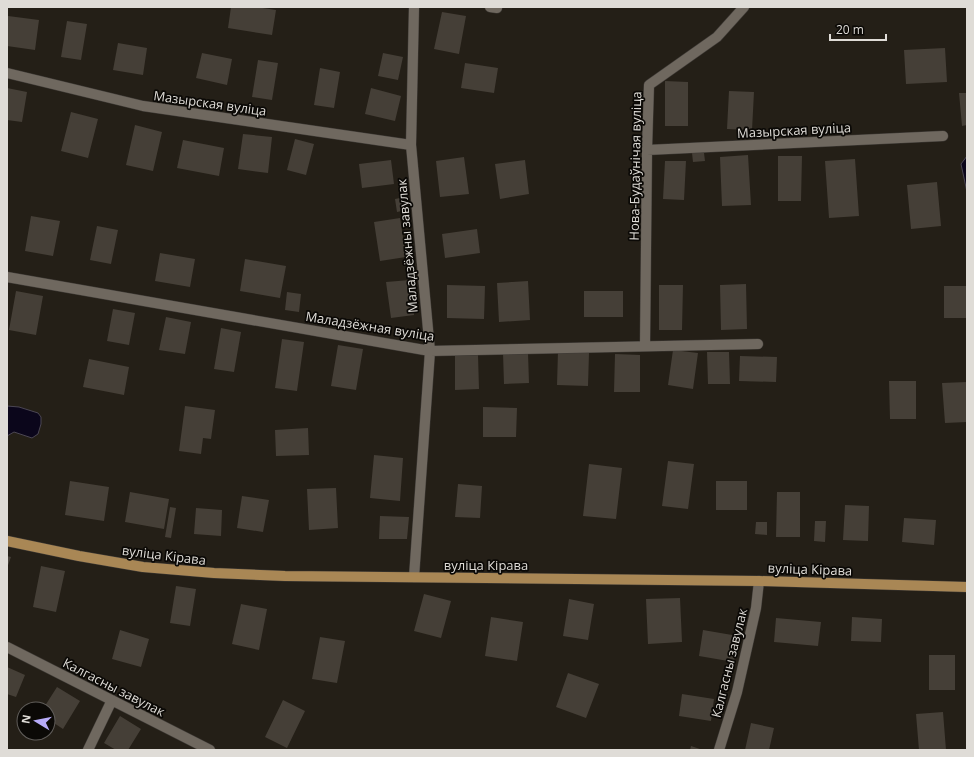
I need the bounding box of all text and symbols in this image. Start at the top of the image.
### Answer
scale bar [830,16,886,42]
text: 20 m [836,21,864,38]
street label: Мазырская вуліца [152,86,268,120]
street label: Нова-Будаўнічая вуліца [625,91,645,241]
street label: Мазырская вуліца [737,118,851,142]
street label: Маладзёжны завулак [392,178,422,314]
street label: Маладзёжная вуліца [304,307,436,345]
street label: вуліца Кірава [121,541,207,569]
street label: вуліца Кірава [444,556,528,574]
street label: вуліца Кірава [767,559,853,579]
street label: Калгасны завулак [707,606,751,720]
street label: Калгасны завулак [60,654,168,721]
north arrow [16,701,56,741]
text: N [17,713,34,725]

